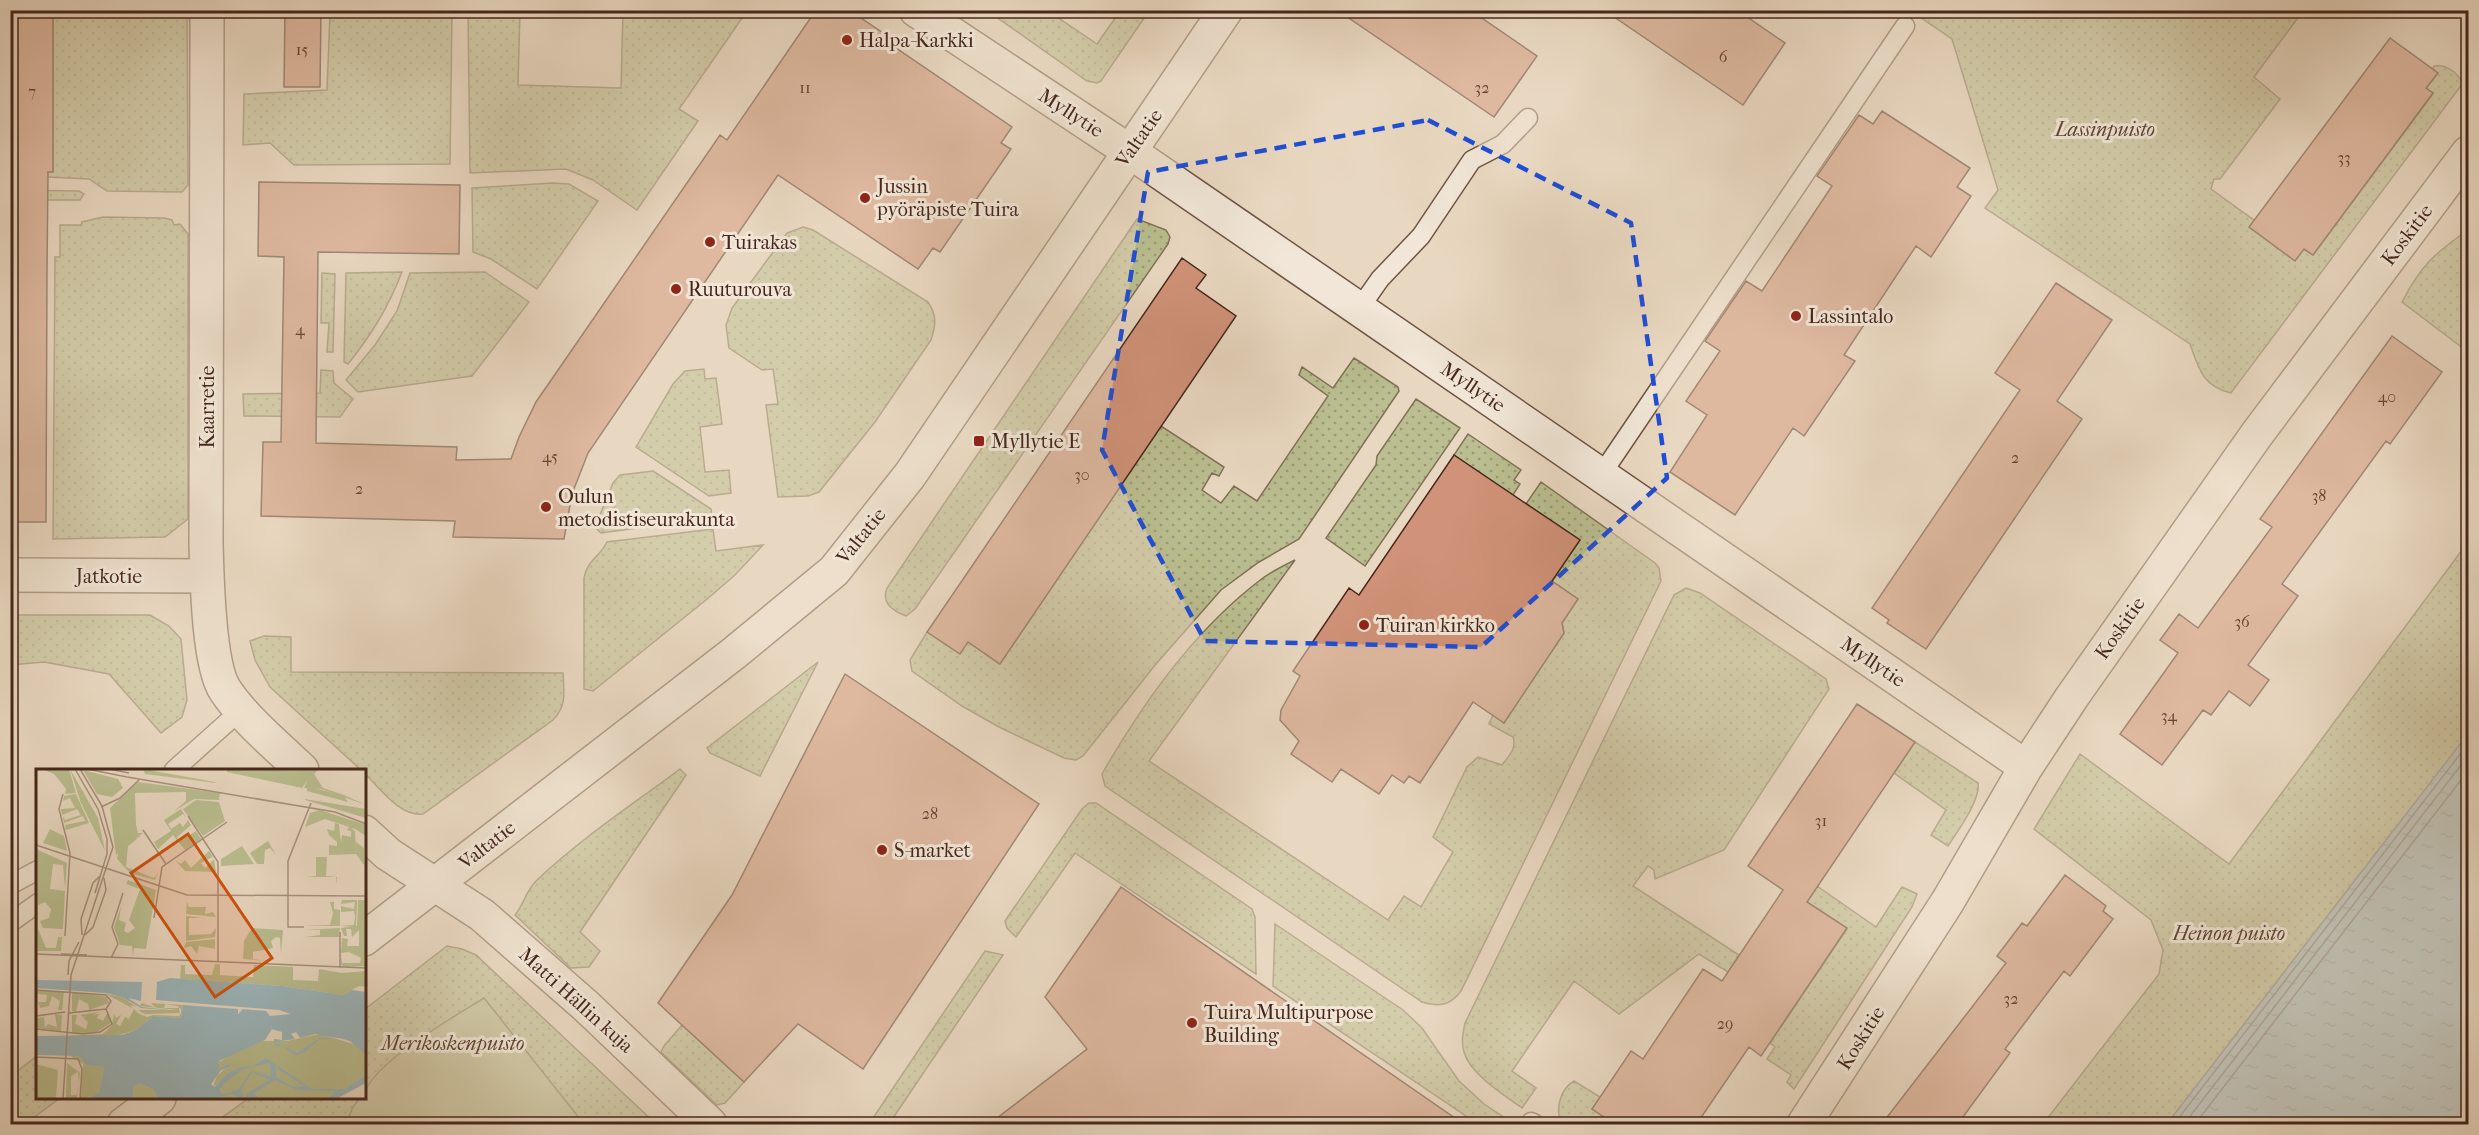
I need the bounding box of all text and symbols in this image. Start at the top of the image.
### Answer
place label: Halpa-Karkki [859,29,974,52]
marker: Halpa-Karkki [840,33,854,47]
house number: 15 [296,40,308,59]
house number: 6 [1719,47,1728,66]
house number: 11 [799,78,811,97]
house number: 32 [1475,78,1489,97]
house number: 7 [28,82,36,101]
street label: Myllytie [1034,84,1108,142]
street label: Valtatie [1110,104,1167,172]
park label: Lassinpuisto [2053,118,2155,141]
house number: 33 [2337,148,2351,167]
place label: Jussin pyöräpiste Tuira [875,175,1020,221]
marker: Jussin pyöräpiste Tuira [858,191,872,205]
street label: Koskitie [2377,200,2437,270]
place label: Tuirakas [722,231,797,254]
marker: Tuirakas [703,235,717,249]
place label: Ruuturouva [688,278,792,301]
marker: Ruuturouva [669,282,683,296]
place label: Lassintalo [1808,305,1893,328]
marker: Lassintalo [1789,309,1803,323]
house number: 4 [295,320,305,339]
street label: Myllytie [1436,357,1510,417]
street label: Kaarretie [196,365,219,448]
house number: 40 [2378,387,2396,406]
place label: Myllytie E [991,430,1080,453]
marker: Myllytie E [972,434,986,448]
house number: 45 [542,447,558,466]
house number: 2 [2011,448,2019,467]
house number: 30 [1074,465,1090,484]
house number: 2 [355,479,363,498]
place label: Oulun metodistiseurakunta [558,485,735,531]
house number: 38 [2312,486,2326,505]
marker: Oulun metodistiseurakunta [539,500,553,514]
street label: Valtatie [831,503,891,570]
street label: Jatkotie [74,565,142,588]
street label: Koskitie [2090,592,2150,664]
house number: 36 [2234,612,2250,631]
place label: Tuiran kirkko [1376,614,1495,637]
marker: Tuiran kirkko [1357,618,1371,632]
street label: Myllytie [1836,632,1910,692]
house number: 34 [2161,706,2178,725]
inset map [36,769,366,1099]
house number: 28 [922,804,938,823]
house number: 31 [1815,811,1827,830]
street label: Valtatie [453,816,520,875]
place label: S-market [894,839,971,862]
marker: S-market [875,843,889,857]
park label: Heinon puisto [2172,922,2285,945]
street label: Matti Hällin kuja [514,943,638,1058]
house number: 32 [2004,989,2018,1008]
place label: Tuira Multipurpose Building [1204,1001,1374,1047]
street label: Koskitie [1833,1002,1890,1074]
house number: 29 [1717,1014,1733,1033]
marker: Tuira Multipurpose Building [1185,1016,1199,1030]
park label: Merikoskenpuisto [380,1032,524,1055]

